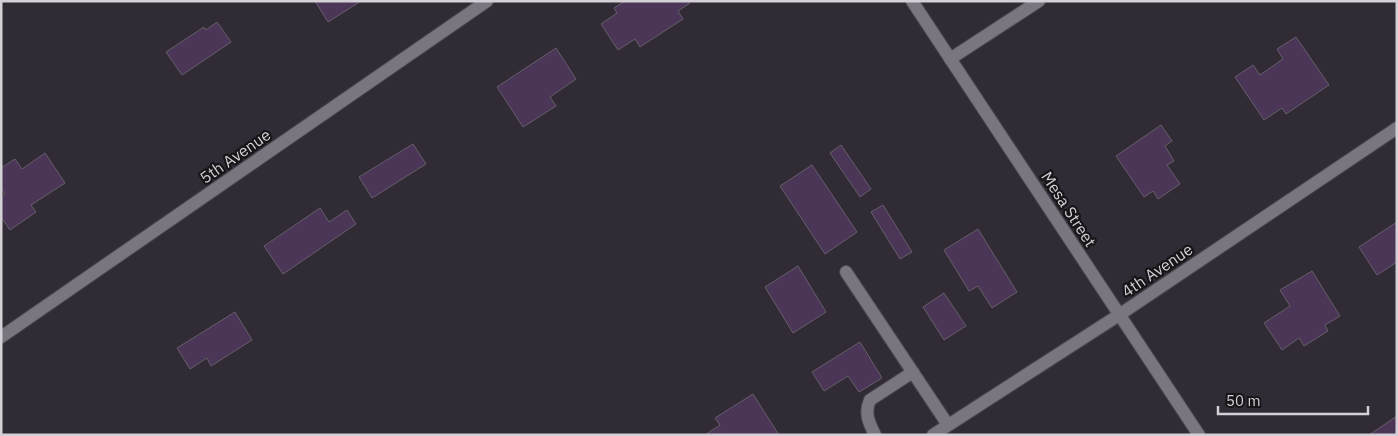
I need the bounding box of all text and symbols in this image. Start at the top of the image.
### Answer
street label: 5th Avenue [196,124,274,188]
street label: Mesa Street [1037,168,1101,250]
street label: 4th Avenue [1118,239,1197,301]
scale bar [1218,384,1368,416]
text: 50 m [1226,391,1261,410]

